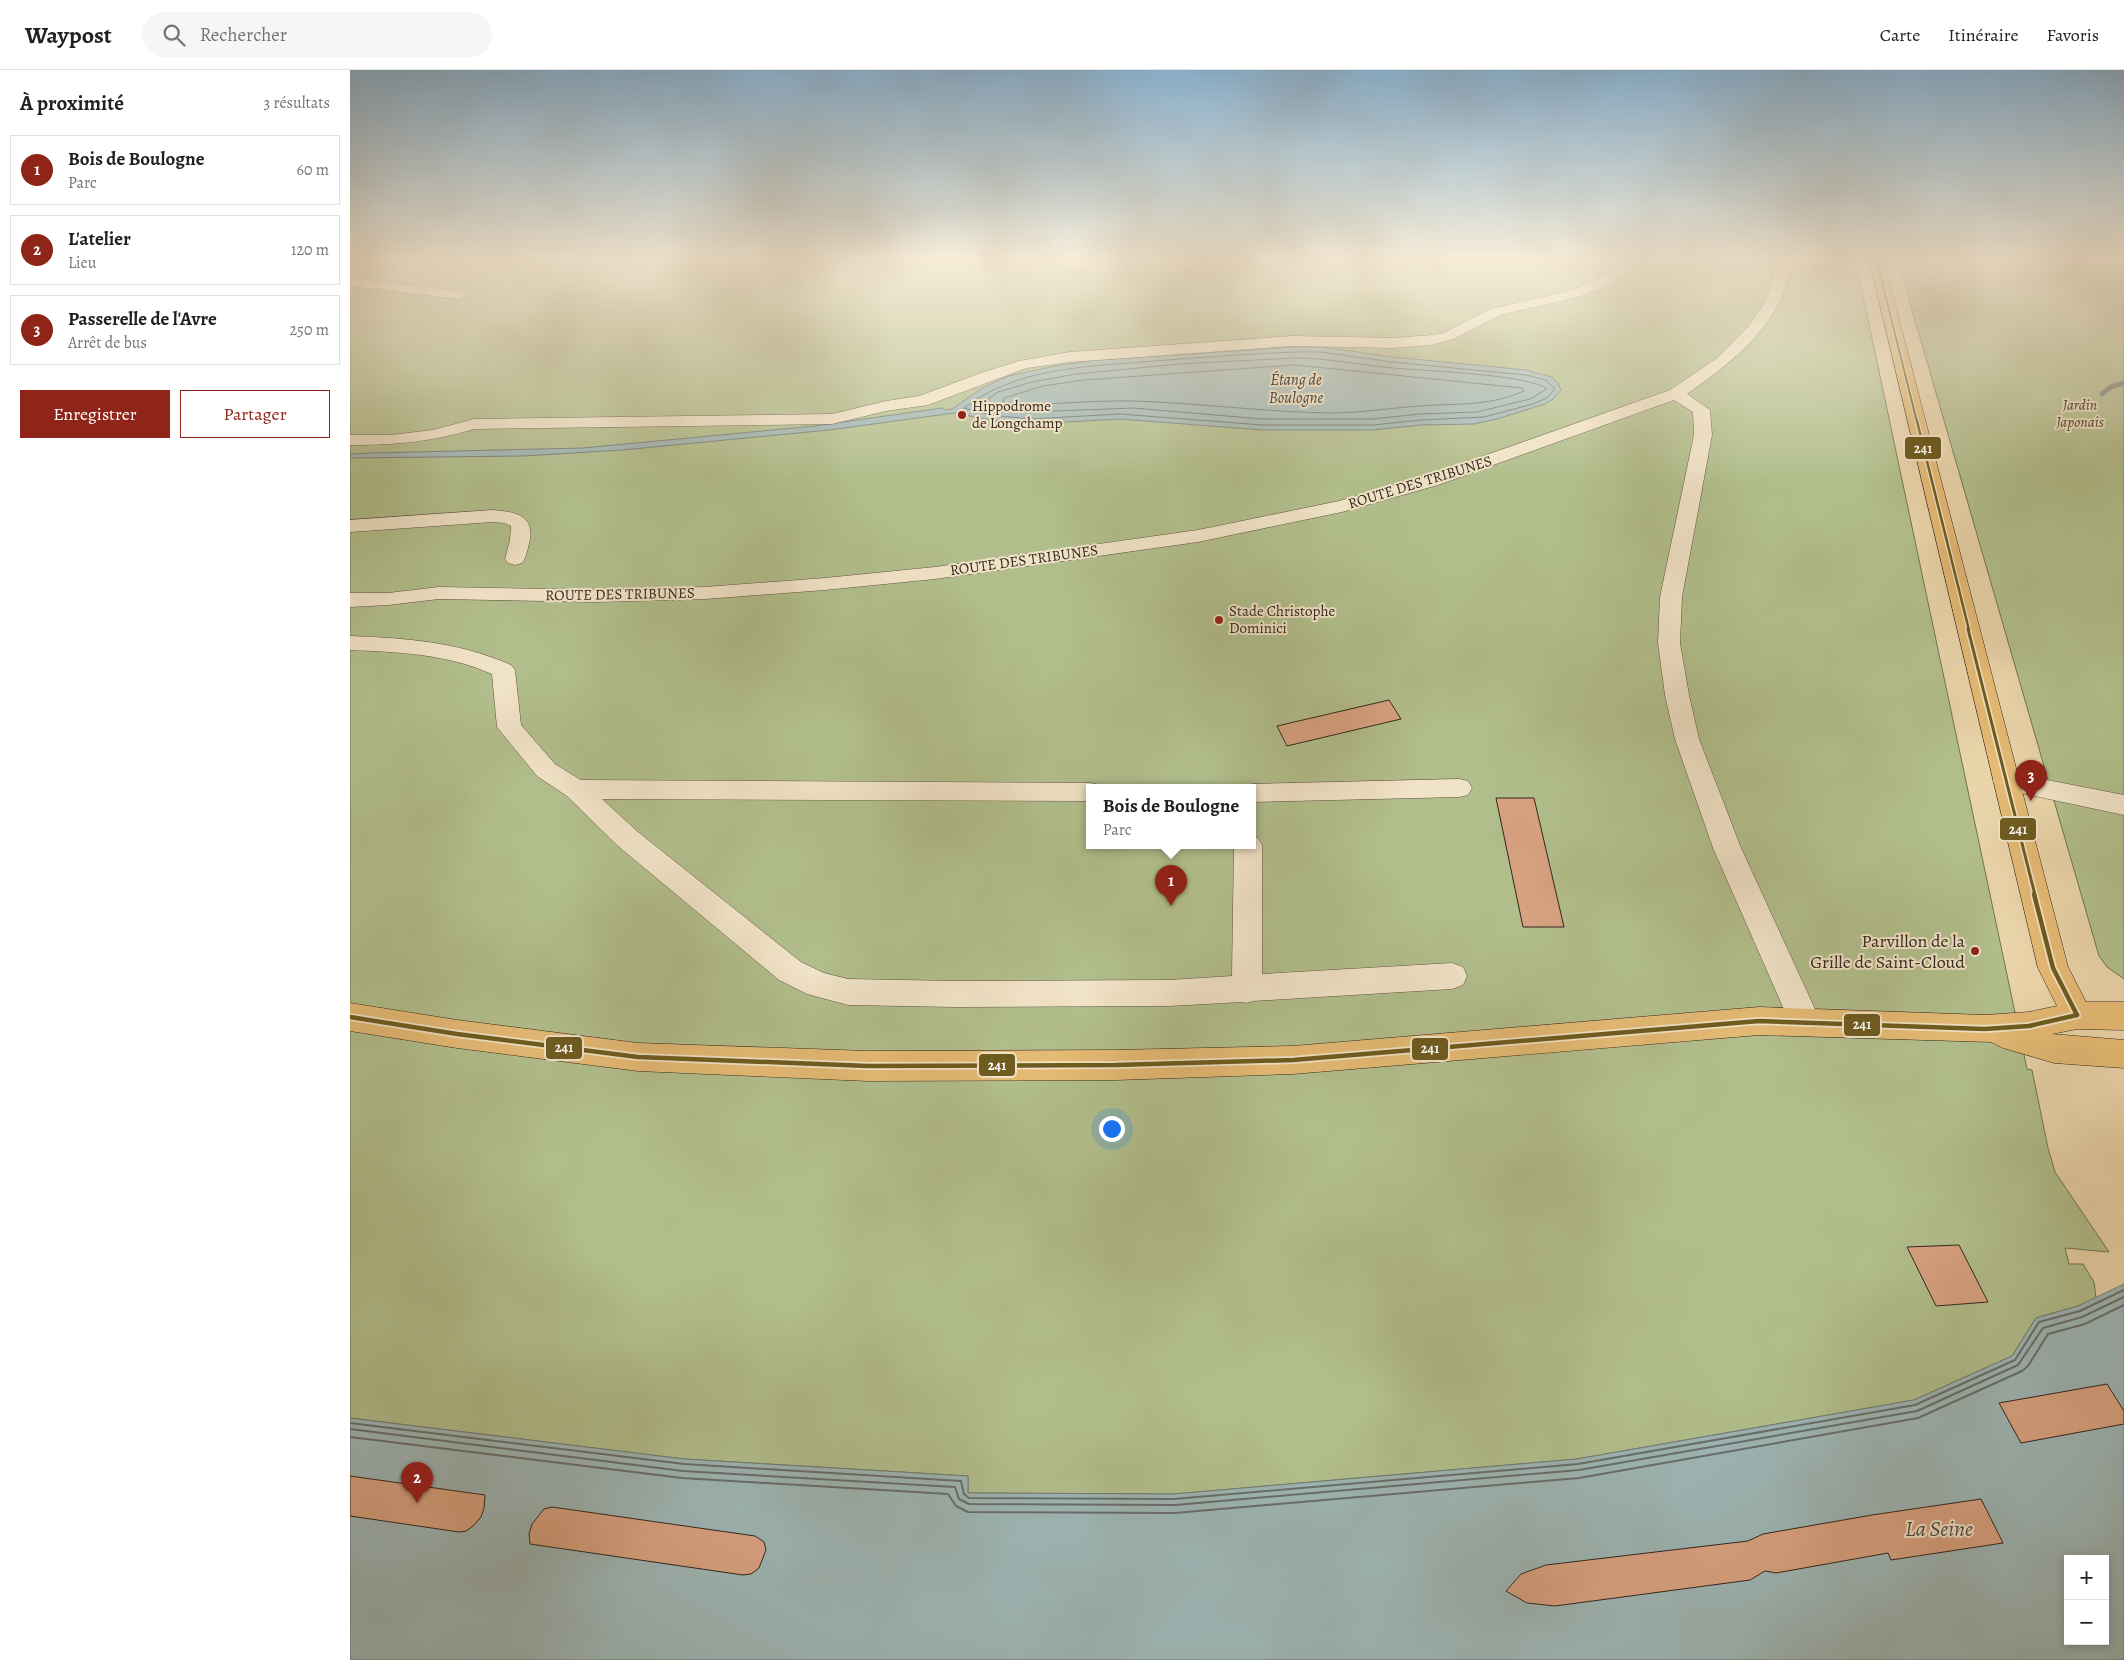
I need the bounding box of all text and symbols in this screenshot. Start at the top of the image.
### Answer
search box [142,12,492,57]
text: Waypost [25,19,112,51]
icon: search [160,21,188,49]
text: Rechercher [200,22,287,48]
text: Carte [1880,23,1920,47]
text: Itinéraire [1948,23,2019,47]
text: Favoris [2047,23,2099,47]
text: À proximité [20,89,124,117]
text: 3 résultats [264,92,330,114]
text: Bois de Boulogne [68,146,204,172]
text: 1 [34,159,40,181]
text: 60 m [297,159,329,181]
text: Parc [68,172,97,194]
text: L'atelier [68,226,131,252]
text: 2 [33,239,41,261]
text: 120 m [291,239,329,261]
text: Lieu [68,252,96,274]
text: Passerelle de l'Avre [68,306,217,332]
text: 3 [34,319,40,341]
text: 250 m [290,319,329,341]
text: Arrêt de bus [68,332,147,354]
water label: Étang de Boulogne [1269,369,1324,409]
button: Enregistrer [20,390,170,438]
button: Partager [180,390,330,438]
park label: Jardin Japonais [2055,395,2104,432]
place label: Hippodrome de Longchamp [972,396,1062,433]
marker: Hippodrome de Longchamp [956,409,968,421]
line badge: 241 [1904,436,1942,460]
text: 241 [1914,439,1932,458]
street label: ROUTE DES TRIBUNES [1346,451,1494,513]
street label: ROUTE DES TRIBUNES [949,540,1099,580]
street label: ROUTE DES TRIBUNES [545,583,695,605]
place label: Stade Christophe Dominici [1229,601,1335,638]
marker: Stade Christophe Dominici [1213,614,1225,626]
pin: 3 [2015,760,2047,801]
popup [1086,784,1256,849]
text: Bois de Boulogne [1103,793,1239,819]
line badge: 241 [1999,817,2037,841]
text: Parc [1103,819,1131,841]
text: 241 [2009,820,2027,839]
pin: 1 [1155,865,1187,906]
place label: Parvillon de la Grille de Saint-Cloud [1810,929,1966,974]
marker: Parvillon de la Grille de Saint-Cloud [1969,945,1981,957]
line badge: 241 [1843,1013,1881,1037]
text: 241 [1853,1015,1871,1034]
line badge: 241 [545,1036,583,1060]
line badge: 241 [1411,1037,1449,1061]
text: 241 [555,1038,573,1057]
text: 241 [1421,1039,1439,1058]
line badge: 241 [978,1053,1016,1077]
text: 241 [988,1056,1006,1075]
your location [1099,1116,1125,1142]
pin: 2 [401,1462,433,1503]
water label: La Seine [1905,1514,1973,1544]
map controls [2064,1555,2109,1645]
button: + [2064,1555,2109,1600]
button: − [2064,1600,2109,1645]

